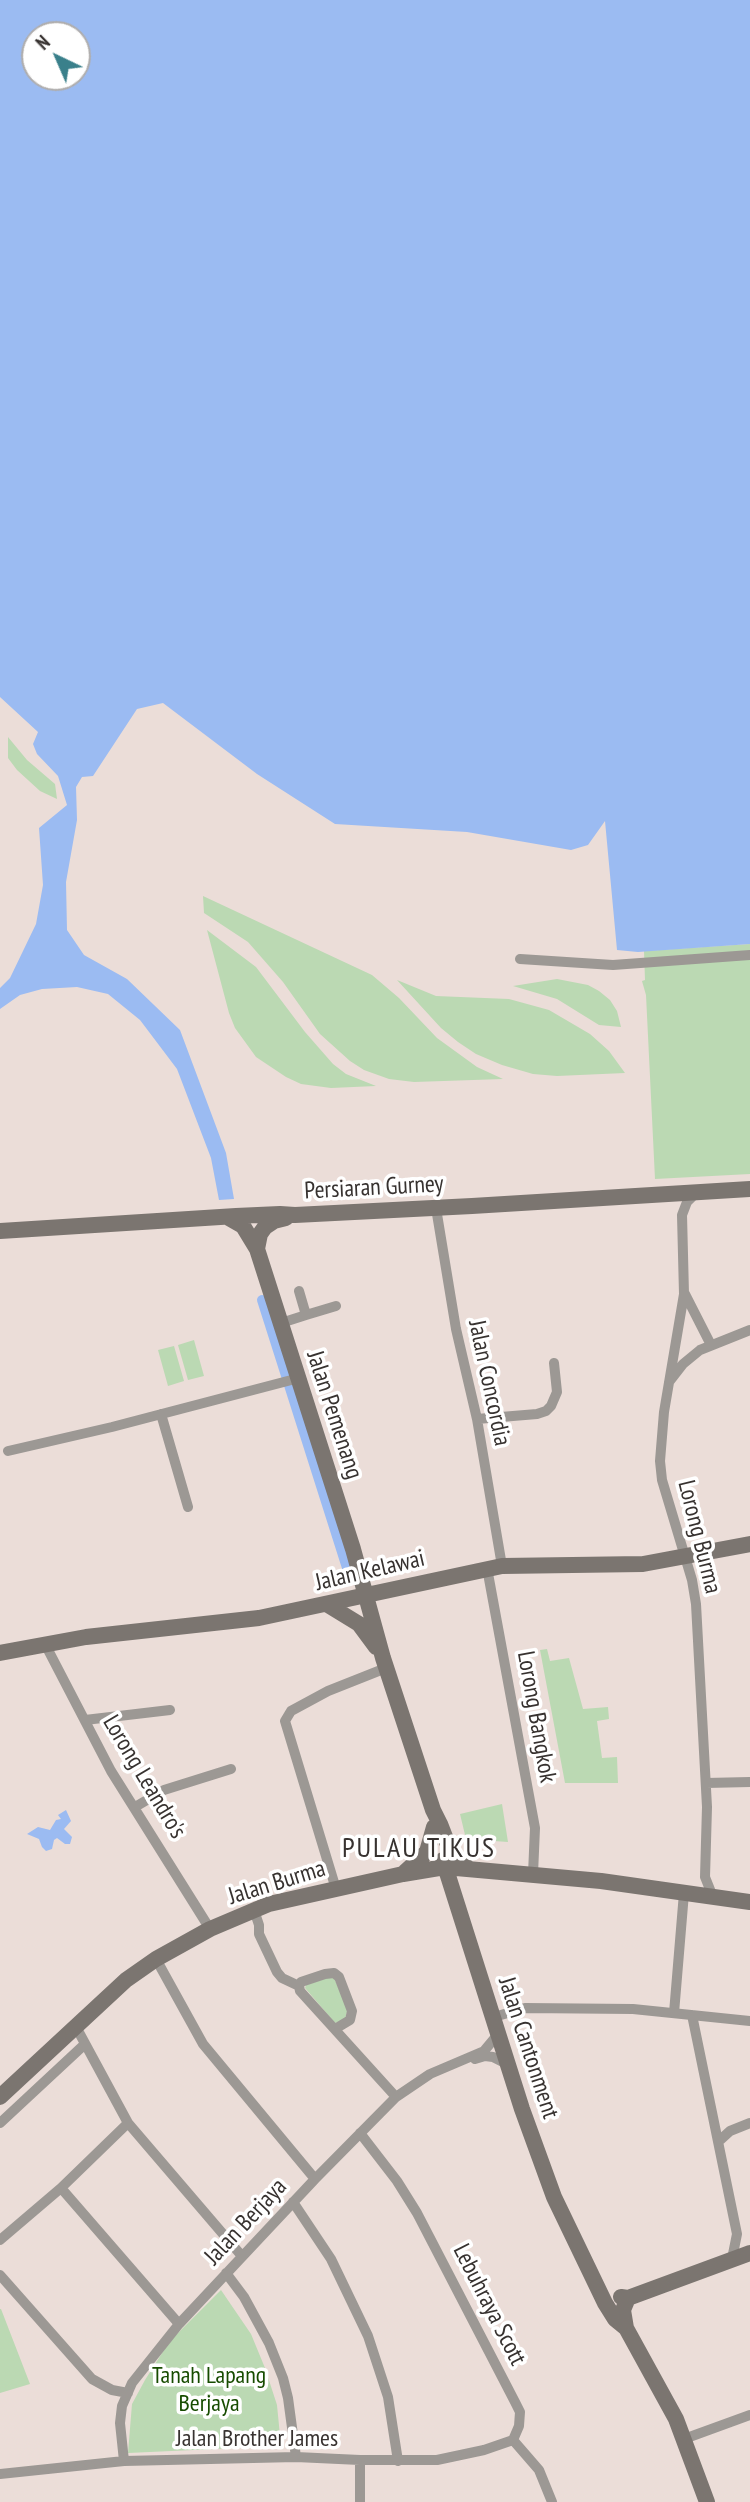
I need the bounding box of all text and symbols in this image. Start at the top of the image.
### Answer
north arrow [21,21,91,91]
text: N [31,30,55,55]
street label: Persiaran Gurney [304,1170,444,1206]
street label: Jalan Concordia [462,1318,516,1448]
street label: Jalan Pemenang [300,1347,368,1483]
street label: Lorong Burma [671,1477,727,1597]
street label: Jalan Kelawai [313,1544,427,1598]
street label: Lorong Bangkok [510,1649,562,1785]
street label: Lorong Leandro's [96,1710,192,1844]
district label: PULAU TIKUS [343,1832,495,1866]
street label: Jalan Burma [225,1855,329,1911]
street label: Jalan Cantonment [492,1974,564,2122]
street label: Jalan Berjaya [199,2173,293,2271]
street label: Lebuhraya Scott [446,2240,532,2370]
park label: Tanah Lapang Berjaya [152,2362,266,2418]
street label: Jalan Brother James [176,2425,338,2453]

